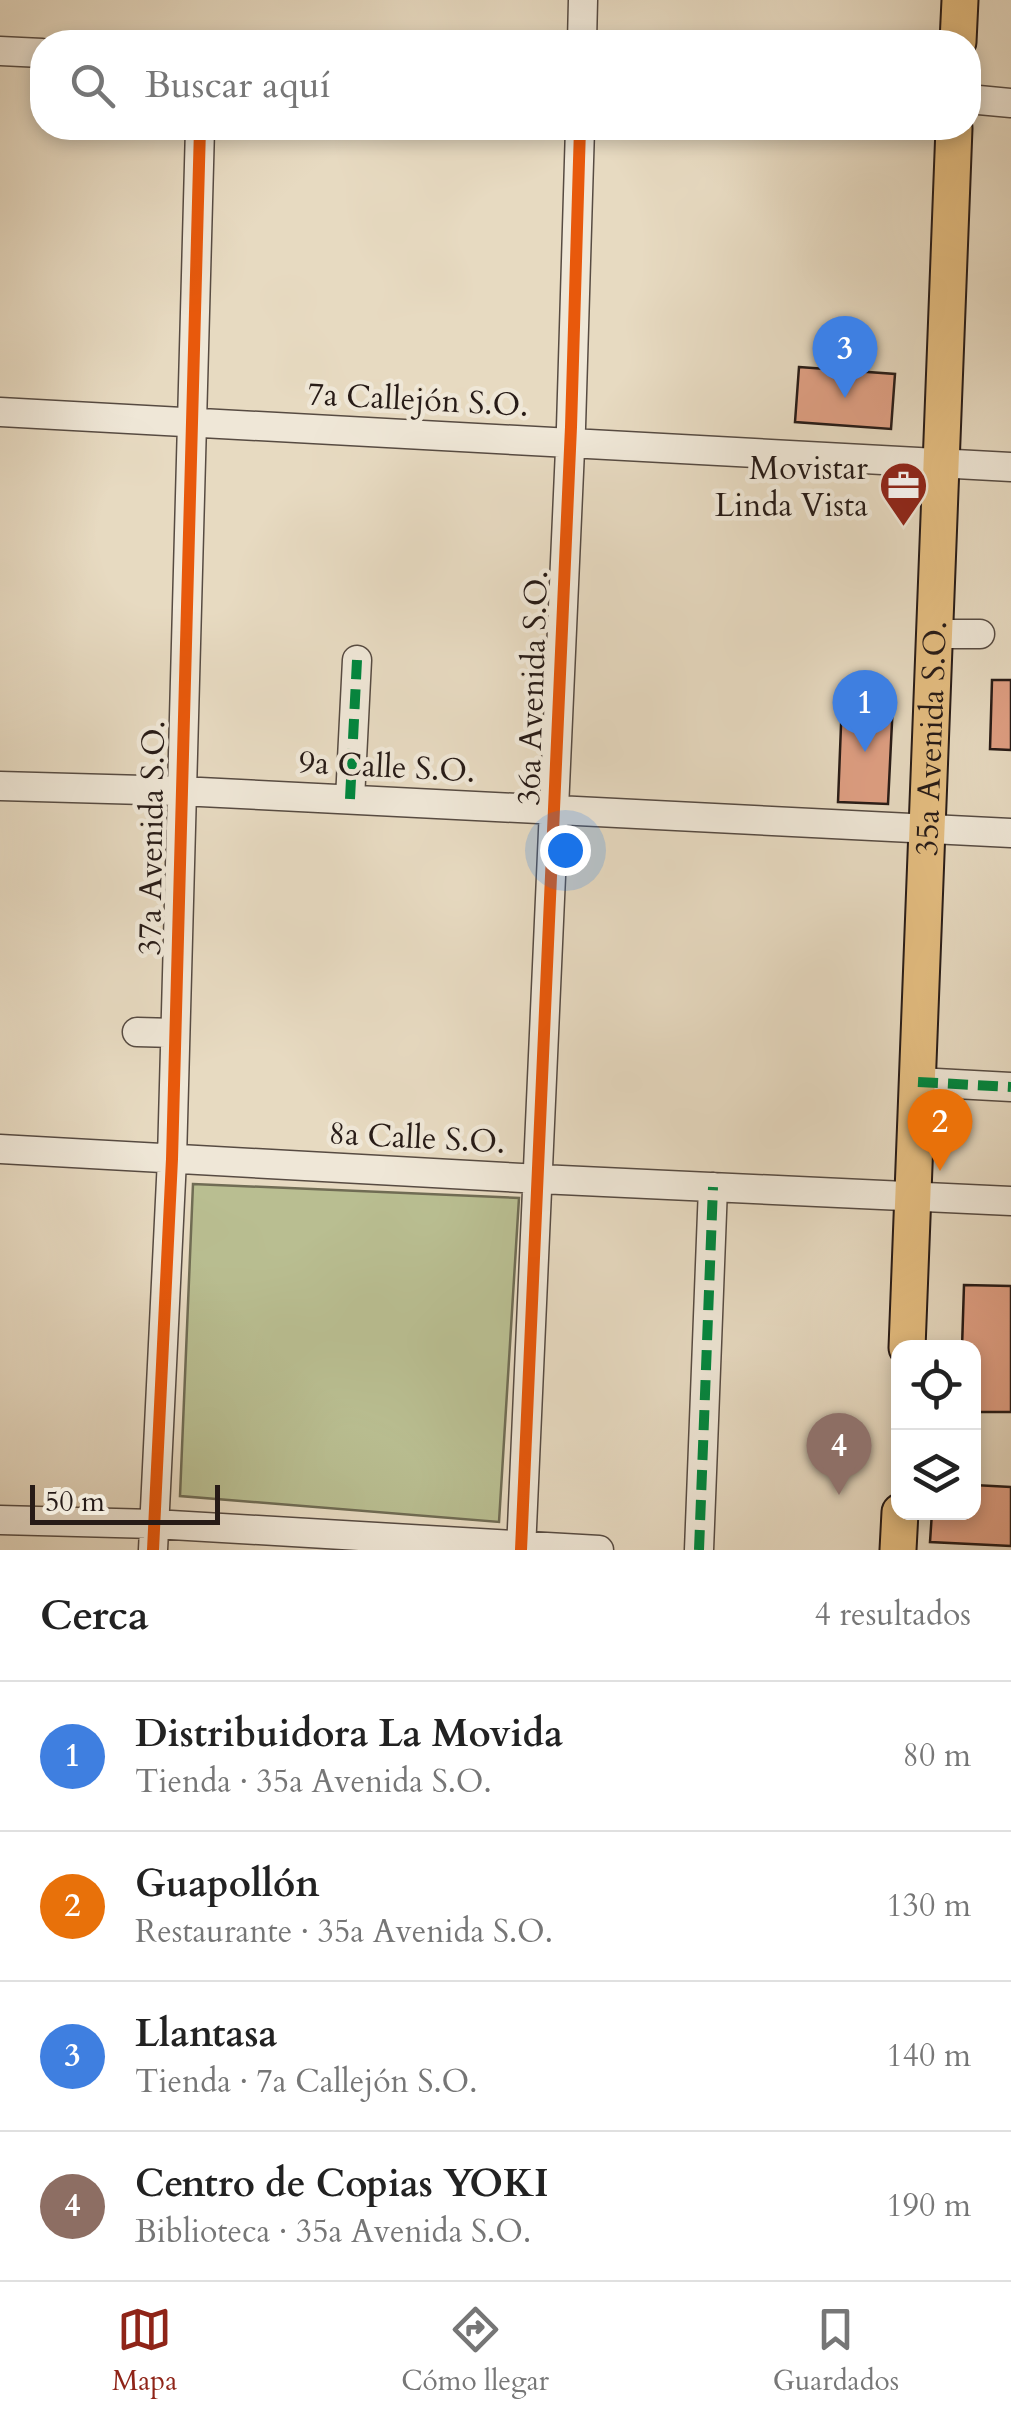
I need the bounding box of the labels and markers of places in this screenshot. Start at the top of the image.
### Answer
pin: 3 [812,316,878,398]
place label: Movistar Linda Vista [715,447,868,528]
office icon: Movistar Linda Vista [877,460,929,528]
pin: 1 [832,670,898,752]
pin: 2 [908,1088,972,1171]
pin: 4 [806,1412,872,1495]

